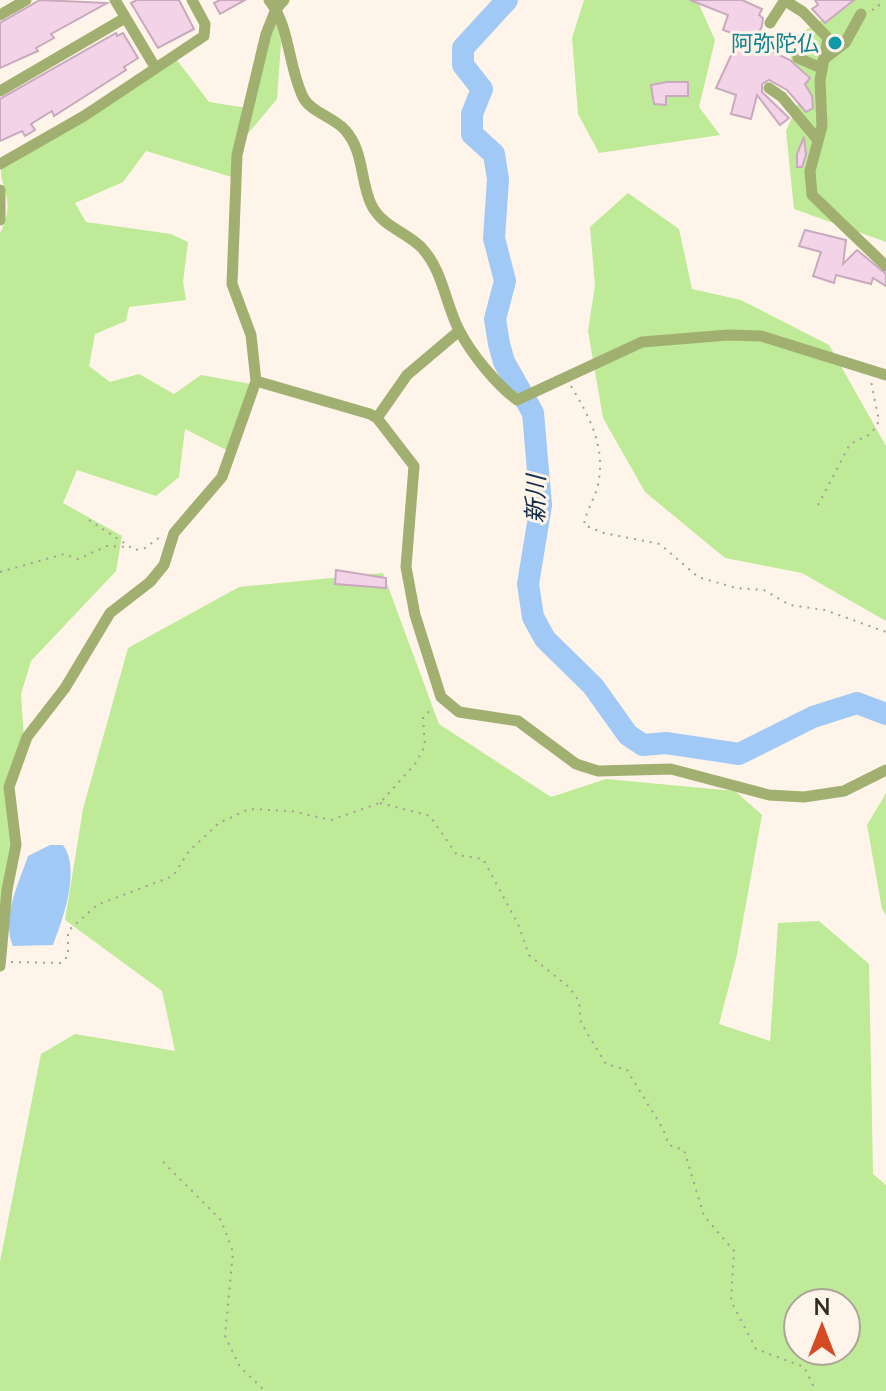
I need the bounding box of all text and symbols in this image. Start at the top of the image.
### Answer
place label: 阿弥陀仏 [731,29,819,56]
marker: 阿弥陀仏 [826,34,844,52]
water label: 新川 [520,472,549,523]
north arrow [782,1287,862,1367]
text: N [814,1293,830,1320]

